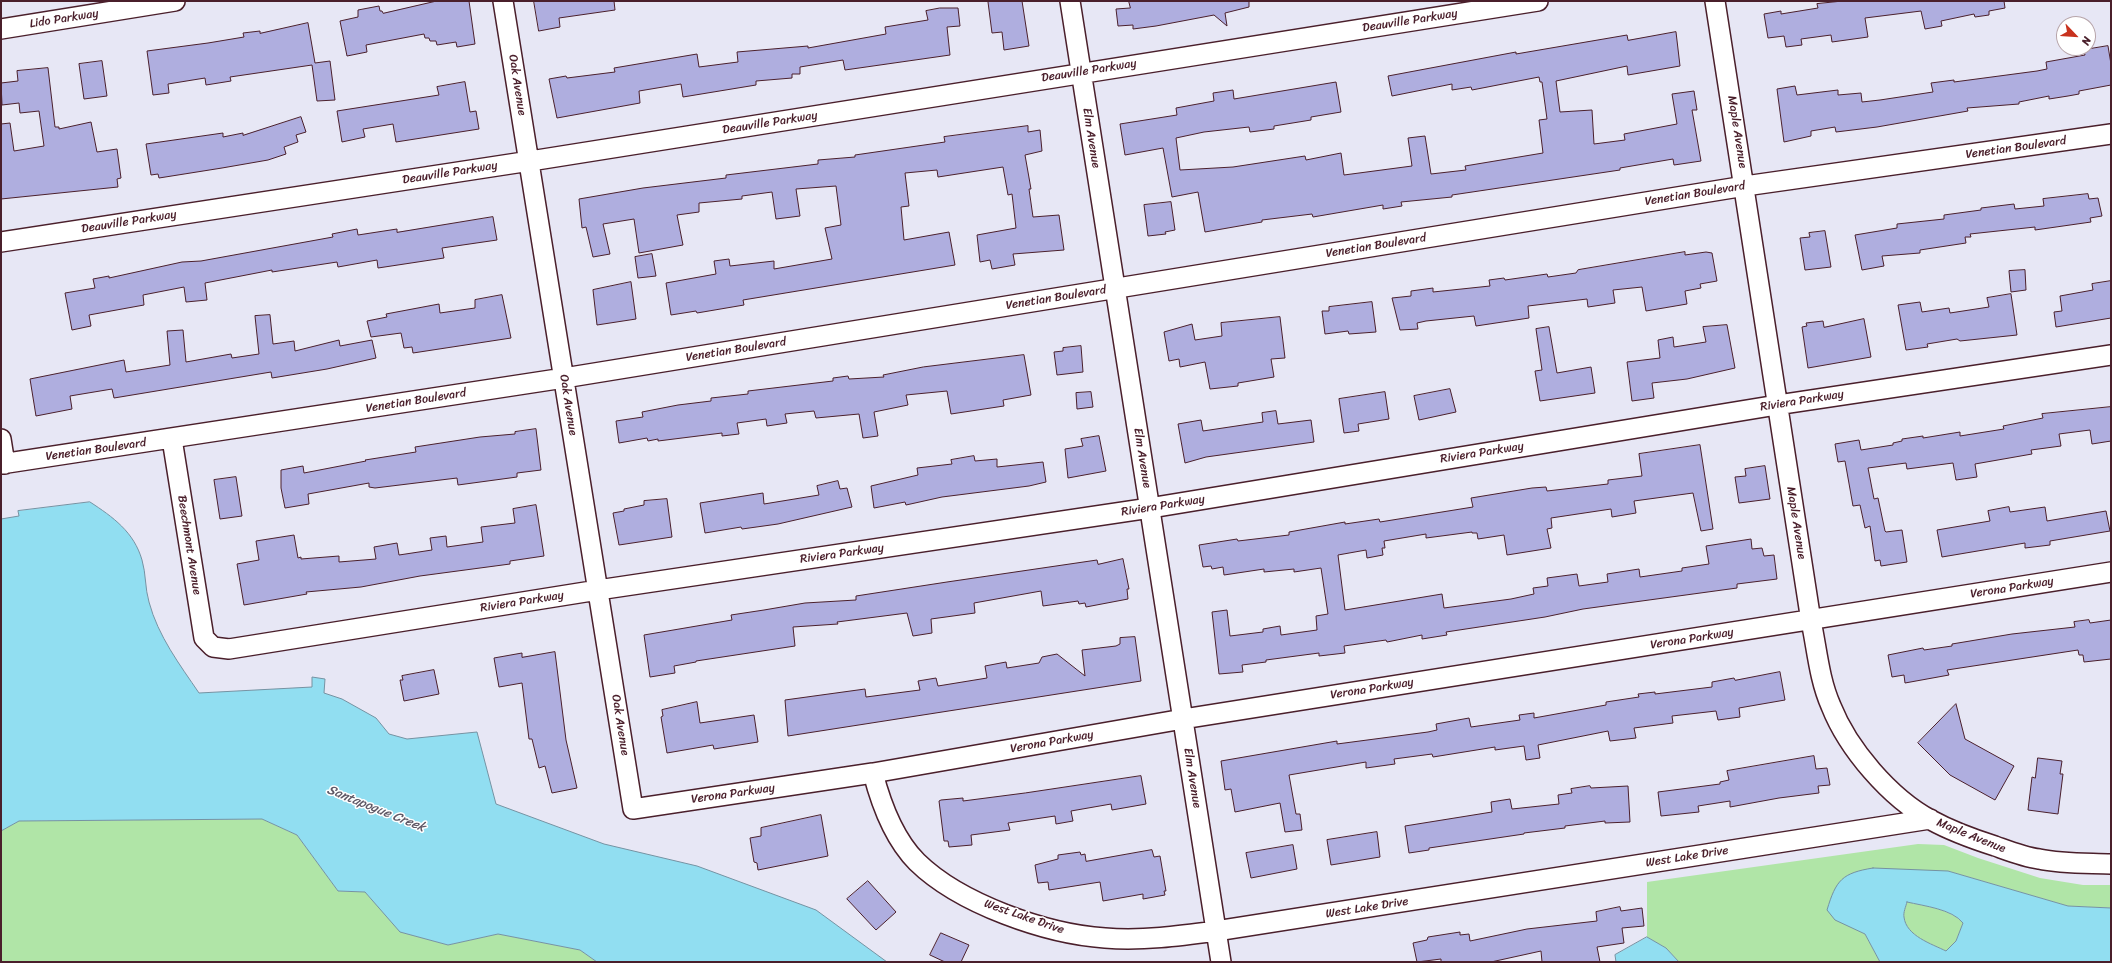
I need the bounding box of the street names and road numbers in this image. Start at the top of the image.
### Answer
street label: Lido Parkway [29,6,99,32]
street label: Deauville Parkway [1361,6,1459,36]
street label: Oak Avenue [505,53,529,117]
street label: Deauville Parkway [1040,56,1138,86]
street label: Maple Avenue [1724,95,1750,169]
street label: Elm Avenue [1079,107,1103,169]
street label: Deauville Parkway [721,108,819,138]
street label: Venetian Boulevard [1965,134,2067,162]
street label: Deauville Parkway [401,158,499,188]
street label: Venetian Boulevard [1644,179,1746,209]
street label: Deauville Parkway [80,207,178,237]
street label: Venetian Boulevard [1325,231,1427,261]
street label: Venetian Boulevard [1005,283,1107,313]
street label: Venetian Boulevard [685,335,787,365]
street label: Oak Avenue [556,373,580,437]
street label: Venetian Boulevard [365,386,467,416]
street label: Riviera Parkway [1759,387,1845,415]
street label: Elm Avenue [1130,427,1154,489]
street label: Venetian Boulevard [45,436,147,464]
street label: Riviera Parkway [1439,439,1525,467]
street label: Maple Avenue [1783,486,1809,560]
street label: Riviera Parkway [1120,492,1206,520]
street label: Beechmont Avenue [174,494,204,596]
street label: Riviera Parkway [799,541,885,567]
street label: Verona Parkway [1969,574,2055,602]
street label: Riviera Parkway [479,588,565,616]
street label: Verona Parkway [1649,625,1735,653]
street label: Verona Parkway [1329,675,1415,703]
street label: Oak Avenue [608,693,632,757]
street label: Verona Parkway [1009,728,1095,756]
street label: Elm Avenue [1180,747,1204,809]
street label: Verona Parkway [690,781,776,807]
street label: Maple Avenue [1934,816,2008,856]
street label: West Lake Drive [1645,843,1729,871]
street label: West Lake Drive [1325,894,1409,922]
street label: West Lake Drive [982,897,1066,937]

